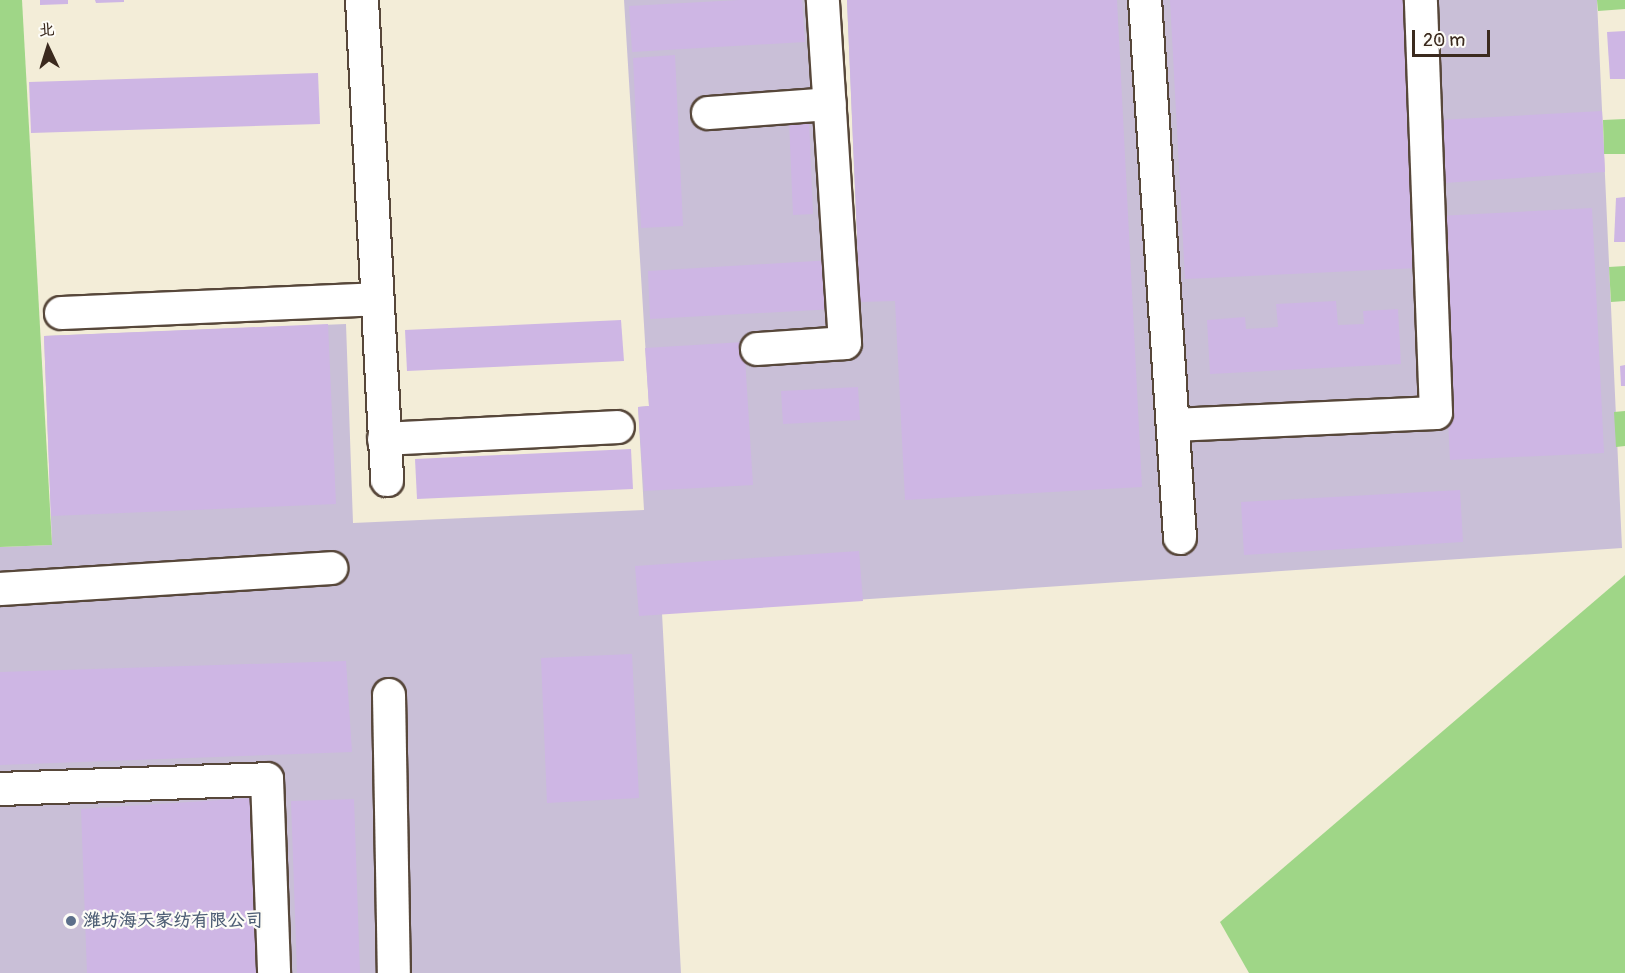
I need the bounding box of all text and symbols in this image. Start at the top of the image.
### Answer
north arrow [18,18,78,78]
scale bar [1415,18,1493,56]
text: 北 [38,20,55,41]
text: 20 m [1423,29,1465,52]
place label: 潍坊海天家纺有限公司 [83,910,263,932]
marker: 潍坊海天家纺有限公司 [64,914,78,928]

